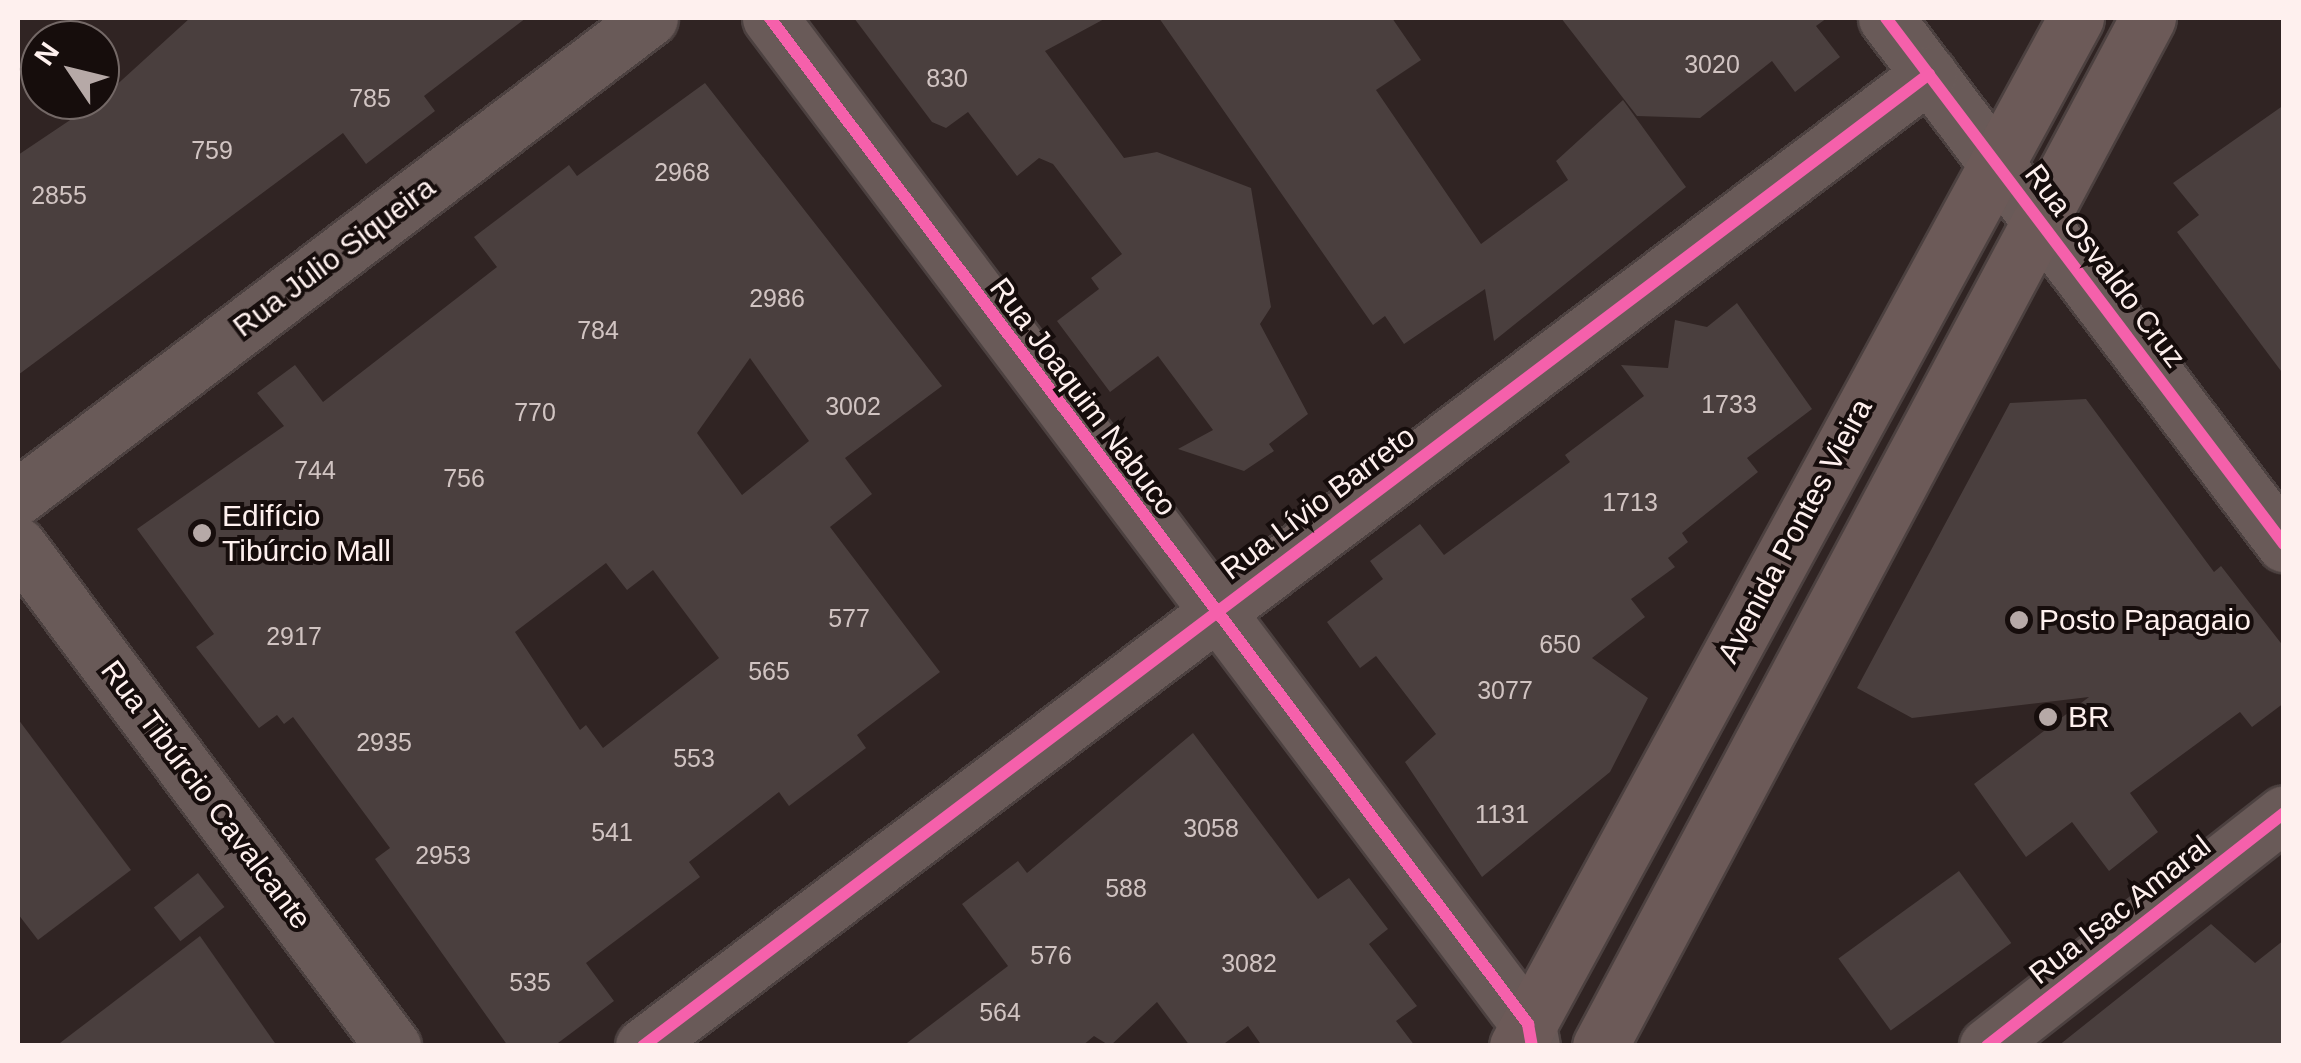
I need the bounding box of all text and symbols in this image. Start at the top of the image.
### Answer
north arrow [20,20,120,120]
text: N [28,36,65,71]
house number: 3020 [1684,49,1740,79]
house number: 830 [926,63,968,93]
house number: 785 [349,83,391,113]
house number: 759 [191,135,233,165]
house number: 2968 [654,157,710,187]
street label: Rua Osvaldo Cruz [2017,157,2193,375]
street label: Rua Júlio Siqueira [226,169,442,345]
house number: 2855 [31,180,87,210]
street label: Rua Joaquim Nabuco [982,271,1184,523]
house number: 2986 [749,283,805,313]
house number: 784 [577,315,619,345]
house number: 1733 [1701,389,1757,419]
house number: 3002 [825,391,881,421]
street label: Avenida Pontes Vieira [1710,393,1880,669]
house number: 770 [514,397,556,427]
street label: Rua Lívio Barreto [1214,418,1422,588]
house number: 744 [294,455,336,485]
house number: 756 [443,463,485,493]
house number: 1713 [1602,487,1658,517]
place label: Edifício Tibúrcio Mall [222,498,391,568]
marker: Edifício Tibúrcio Mall [191,522,213,544]
place label: Posto Papagaio [2039,602,2251,638]
house number: 577 [828,603,870,633]
marker: Posto Papagaio [2008,609,2030,631]
house number: 2917 [266,621,322,651]
house number: 650 [1539,629,1581,659]
street label: Rua Tibúrcio Cavalcante [93,653,319,937]
house number: 565 [748,656,790,686]
house number: 3077 [1477,675,1533,705]
place label: BR [2068,699,2110,735]
marker: BR [2037,706,2059,728]
house number: 2935 [356,727,412,757]
house number: 553 [673,743,715,773]
house number: 1131 [1475,799,1529,829]
house number: 3058 [1183,813,1239,843]
house number: 541 [591,817,633,847]
street label: Rua Isac Amaral [2022,828,2218,992]
house number: 2953 [415,840,471,870]
house number: 588 [1105,873,1147,903]
house number: 576 [1030,940,1072,970]
house number: 3082 [1221,948,1277,978]
house number: 535 [509,967,551,997]
house number: 564 [979,997,1021,1027]

